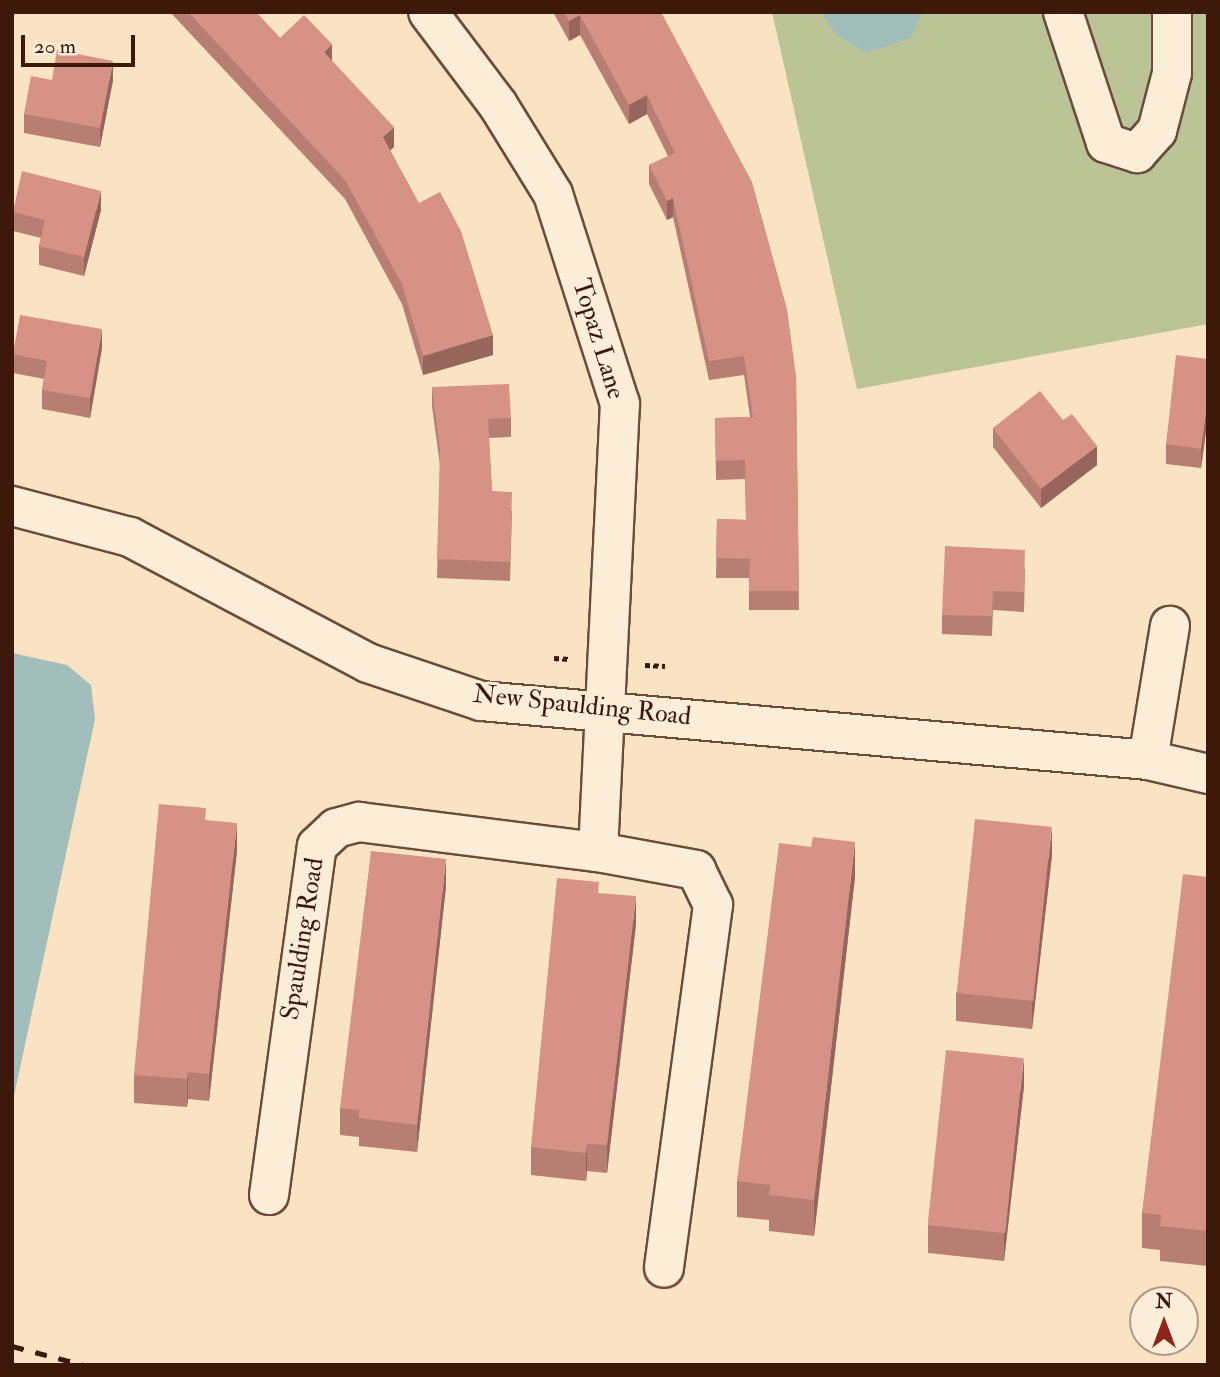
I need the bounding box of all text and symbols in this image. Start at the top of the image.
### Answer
scale bar [24,21,138,65]
text: 20 m [34,33,76,60]
street label: Topaz Lane [565,275,631,403]
street label: New Spaulding Road [471,679,693,733]
street label: Spaulding Road [275,856,331,1022]
north arrow [1129,1286,1199,1356]
text: N [1155,1290,1173,1314]

